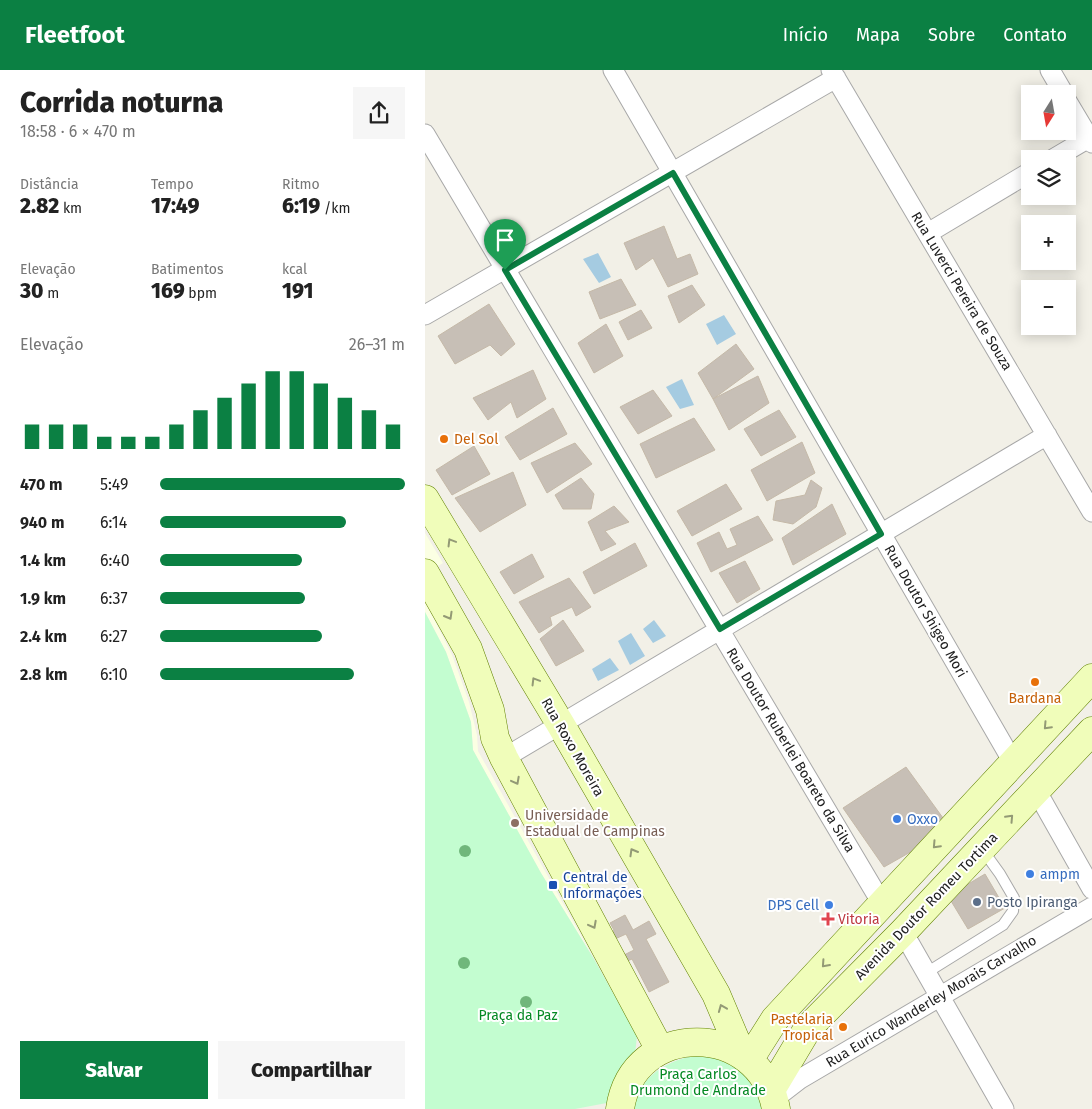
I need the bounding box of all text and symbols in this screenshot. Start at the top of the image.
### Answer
text: Fleetfoot [25,21,125,49]
text: Início [783,24,828,46]
text: Mapa [856,24,900,46]
text: Sobre [928,24,975,46]
text: Contato [1003,24,1067,46]
north arrow [1021,85,1076,140]
map controls [1021,85,1076,335]
text: Corrida noturna [20,86,223,119]
button: share [353,87,405,139]
text: 18:58 · 6 × 470 m [20,122,136,141]
button: layers [1021,150,1076,205]
text: Distância [20,176,79,193]
text: Tempo [151,176,194,193]
text: Ritmo [282,176,320,193]
text: 2.82 [20,193,59,219]
text: 17:49 [151,193,200,219]
text: 6:19 [282,193,320,219]
text: km [59,200,82,217]
text: /km [320,200,350,217]
street label: Rua Luverci Pereira de Souza [907,209,1016,374]
button: + [1021,215,1076,270]
pin [484,219,526,270]
icon: arrive [491,226,519,254]
text: Elevação [20,261,76,278]
text: Batimentos [151,261,224,278]
text: kcal [282,261,307,278]
text: 30 [20,278,44,304]
text: 169 [151,278,185,304]
text: 191 [282,278,313,304]
button: − [1021,280,1076,335]
text: m [44,285,59,302]
text: bpm [185,285,217,302]
text: Elevação [20,335,84,354]
text: 26–31 m [349,335,405,354]
place label: Del Sol [454,431,498,448]
marker: Del Sol [438,433,450,445]
text: 470 m [20,475,63,494]
text: 5:49 [100,475,128,494]
text: 940 m [20,513,65,532]
text: 6:14 [100,513,127,532]
one-way arrow [447,538,457,547]
street label: Rua Doutor Shigeo Mori [881,542,970,681]
text: 1.4 km [20,551,66,570]
text: 6:40 [100,551,130,570]
text: 1.9 km [20,589,66,608]
text: 6:37 [100,589,128,608]
one-way arrow [443,610,453,619]
text: 2.4 km [20,627,67,646]
text: 6:27 [100,627,127,646]
street label: Rua Doutor Ruberlei Boareto da Silva [723,645,859,856]
text: 2.8 km [20,665,68,684]
text: 6:10 [100,665,128,684]
marker: Bardana [1029,676,1041,688]
one-way arrow [531,677,541,686]
place label: Bardana [1009,690,1061,707]
street label: Rua Roxo Moreira [537,695,608,800]
one-way arrow [1044,721,1053,730]
one-way arrow [510,776,520,785]
place label: Universidade Estadual de Campinas [525,807,665,840]
place label: Oxxo [907,811,938,828]
marker: Oxxo [891,813,903,825]
one-way arrow [1004,815,1013,824]
marker: Universidade Estadual de Campinas [509,817,521,829]
street label: Avenida Doutor Romeu Tortima [851,829,1001,984]
one-way arrow [933,839,942,848]
one-way arrow [629,849,639,858]
place label: ampm [1040,866,1080,883]
marker: ampm [1024,868,1036,880]
place label: Central de Informações [563,869,642,902]
marker: Central de Informações [547,879,559,891]
place label: Posto Ipiranga [987,894,1078,911]
marker: Posto Ipiranga [971,896,983,908]
place label: DPS Cell [767,897,819,914]
marker: DPS Cell [823,899,835,911]
place label: Vitoria [838,911,880,928]
marker: Vitoria [822,913,834,925]
one-way arrow [587,919,597,928]
street label: Rua Eurico Wanderley Morais Carvalho [823,932,1040,1071]
one-way arrow [822,959,831,968]
one-way arrow [718,1004,729,1013]
park label: Praça da Paz [478,1007,558,1024]
place label: Pastelaria Tropical [771,1011,833,1044]
marker: Pastelaria Tropical [837,1021,849,1033]
button: Salvar [20,1041,208,1099]
button: Compartilhar [218,1041,405,1099]
park label: Praça Carlos Drumond de Andrade [630,1066,766,1099]

